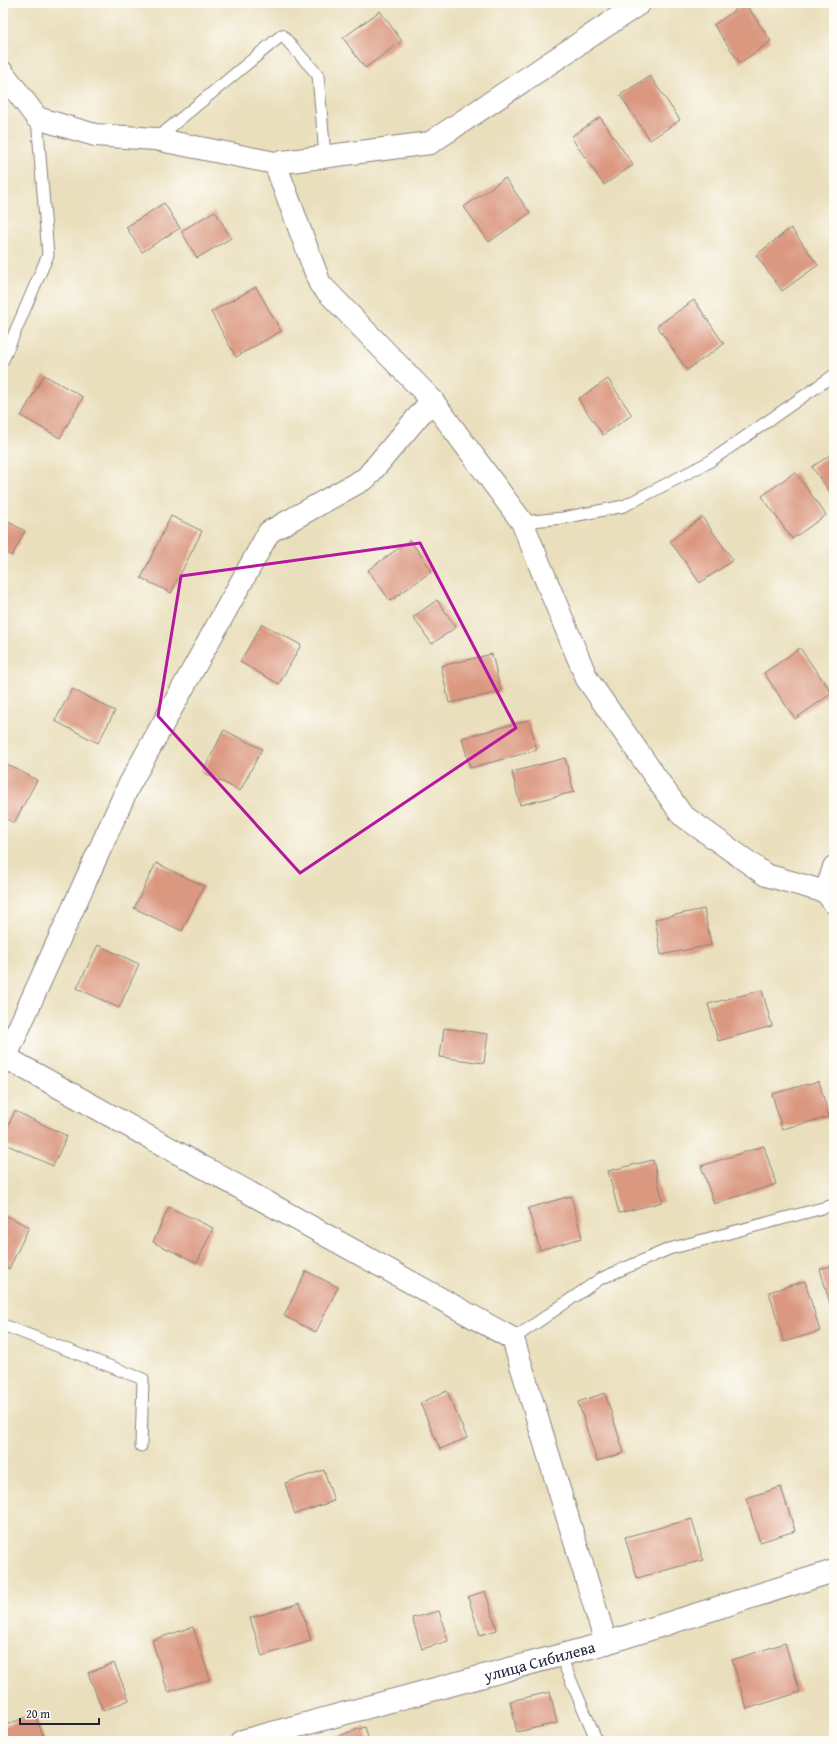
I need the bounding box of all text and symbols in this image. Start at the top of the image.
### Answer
street label: улица Сибилева [480,1634,598,1688]
scale bar [20,1700,99,1726]
text: 20 m [26,1705,50,1722]

